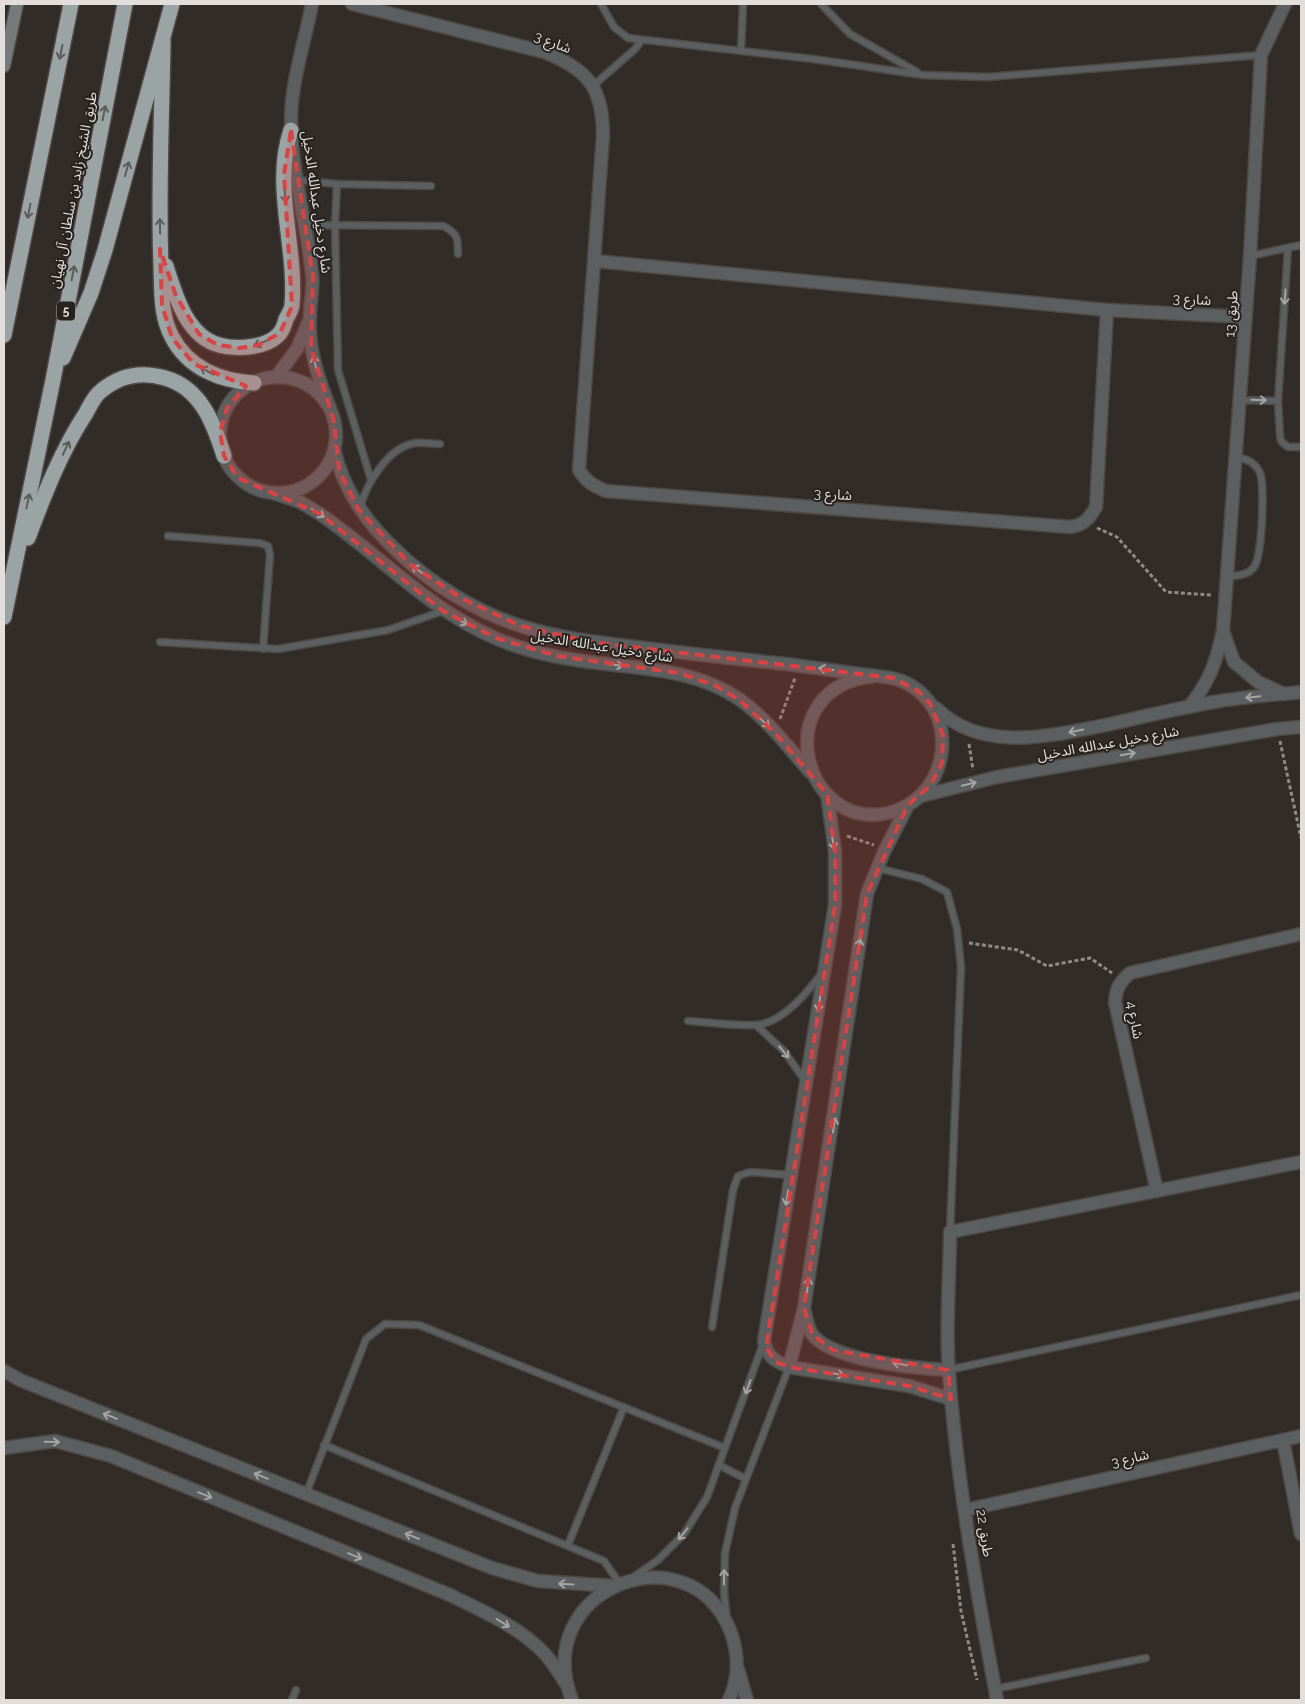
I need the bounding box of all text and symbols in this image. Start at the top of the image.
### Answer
street label: شارع 3 [531,28,574,59]
one-way arrow [56,43,66,59]
street label: طريق الشيخ زايد بن سلطان آل نهيان [46,90,103,290]
one-way arrow [100,106,109,122]
street label: شارع دخيل عبدالله الدخيل [296,130,335,275]
one-way arrow [123,162,132,178]
one-way arrow [281,187,290,203]
one-way arrow [24,202,33,218]
one-way arrow [155,218,165,234]
one-way arrow [69,265,79,281]
one-way arrow [1280,289,1289,305]
street label: شارع 3 [1172,290,1212,311]
street label: طريق 13 [1221,290,1243,338]
road number: 5 [57,302,75,321]
one-way arrow [254,339,269,348]
one-way arrow [309,355,319,371]
one-way arrow [200,366,215,375]
one-way arrow [1250,396,1266,405]
one-way arrow [61,441,71,456]
street label: شارع 3 [813,485,853,506]
one-way arrow [24,493,33,509]
one-way arrow [310,508,324,518]
one-way arrow [412,565,426,575]
one-way arrow [453,617,468,626]
street label: شارع دخيل عبدالله الدخيل [529,627,674,668]
one-way arrow [608,660,624,670]
one-way arrow [818,664,834,674]
one-way arrow [1245,692,1261,702]
one-way arrow [757,716,770,728]
street label: شارع دخيل عبدالله الدخيل [1036,723,1181,766]
one-way arrow [1069,727,1085,736]
one-way arrow [1120,749,1136,759]
one-way arrow [960,779,976,788]
one-way arrow [828,834,838,850]
one-way arrow [854,939,864,955]
one-way arrow [814,995,824,1011]
street label: شارع 4 [1121,1000,1147,1041]
one-way arrow [778,1045,789,1058]
one-way arrow [829,1117,839,1133]
one-way arrow [782,1190,792,1206]
one-way arrow [803,1277,813,1293]
one-way arrow [893,1359,909,1369]
one-way arrow [829,1370,845,1380]
one-way arrow [743,1378,752,1394]
one-way arrow [103,1410,118,1420]
one-way arrow [44,1437,60,1447]
street label: شارع 3 [1110,1446,1151,1473]
one-way arrow [253,1471,269,1480]
one-way arrow [197,1490,212,1500]
street label: طريق 22 [971,1508,997,1558]
one-way arrow [677,1528,688,1541]
one-way arrow [404,1531,420,1540]
one-way arrow [347,1552,362,1562]
one-way arrow [719,1569,729,1585]
one-way arrow [558,1580,574,1589]
one-way arrow [496,1618,510,1628]

